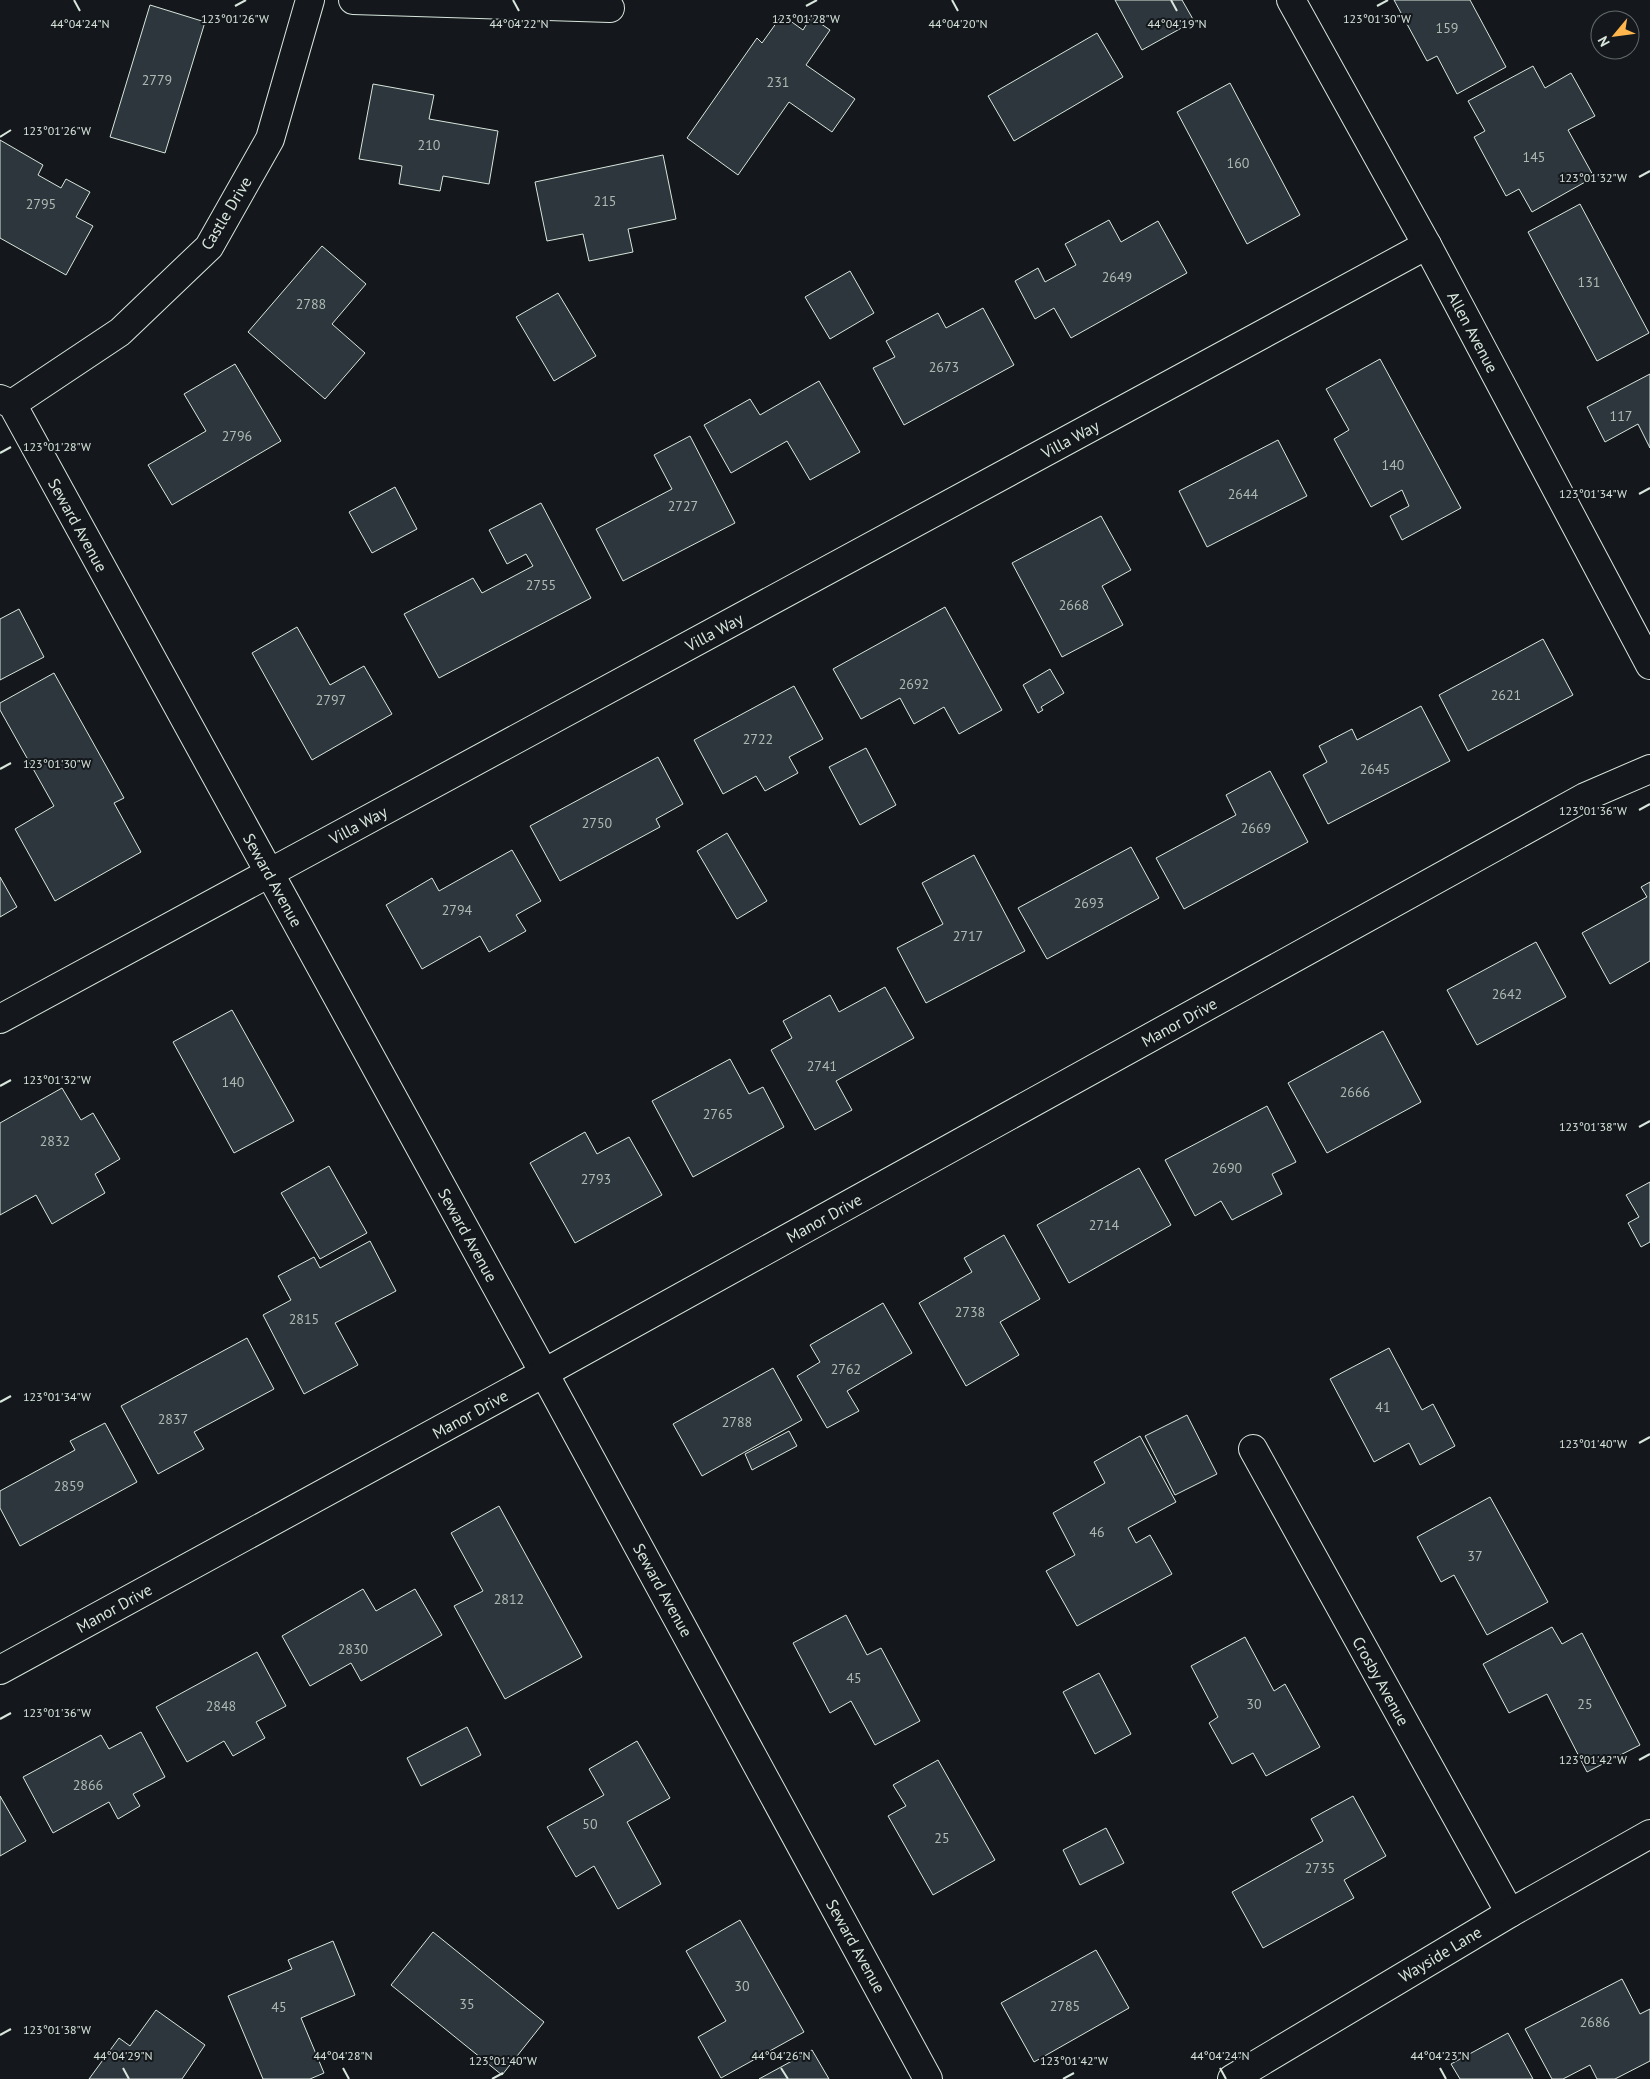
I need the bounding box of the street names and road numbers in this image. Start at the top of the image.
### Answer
street label: Castle Drive [196,173,256,253]
street label: Allen Avenue [1443,288,1503,376]
street label: Villa Way [1037,415,1103,463]
street label: Seward Avenue [44,475,112,575]
street label: Villa Way [681,608,747,656]
street label: Villa Way [325,801,391,849]
street label: Seward Avenue [239,830,307,930]
street label: Manor Drive [1138,993,1220,1051]
street label: Seward Avenue [434,1185,502,1285]
street label: Manor Drive [783,1189,865,1247]
street label: Manor Drive [429,1385,511,1443]
street label: Seward Avenue [629,1540,697,1640]
street label: Manor Drive [73,1579,155,1637]
street label: Crosby Avenue [1348,1633,1414,1729]
street label: Seward Avenue [822,1896,890,1996]
street label: Wayside Lane [1395,1922,1485,1986]

